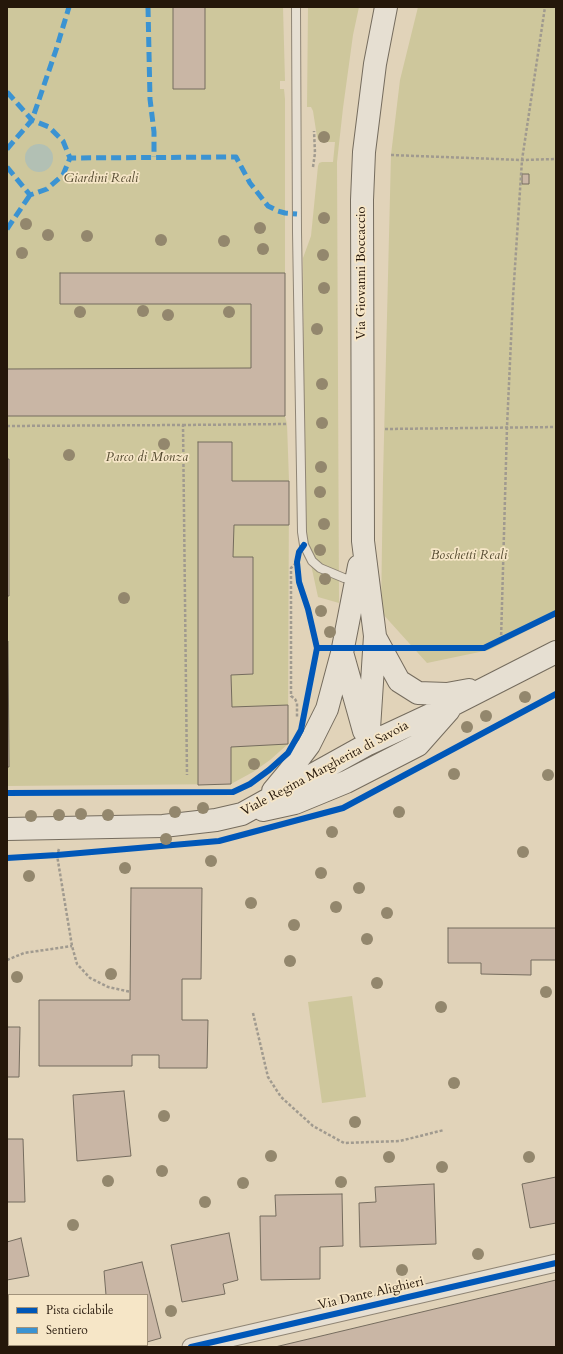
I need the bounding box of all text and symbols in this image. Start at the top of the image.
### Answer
park label: Giardini Reali [64,171,138,187]
street label: Via Giovanni Boccaccio [354,206,370,340]
park label: Parco di Monza [106,450,188,466]
park label: Boschetti Reali [431,548,507,564]
street label: Viale Regina Margherita di Savoia [239,718,411,820]
street label: Via Dante Alighieri [317,1274,425,1314]
legend [8,1294,148,1346]
text: Pista ciclabile [46,1302,114,1318]
text: Sentiero [46,1322,88,1338]

